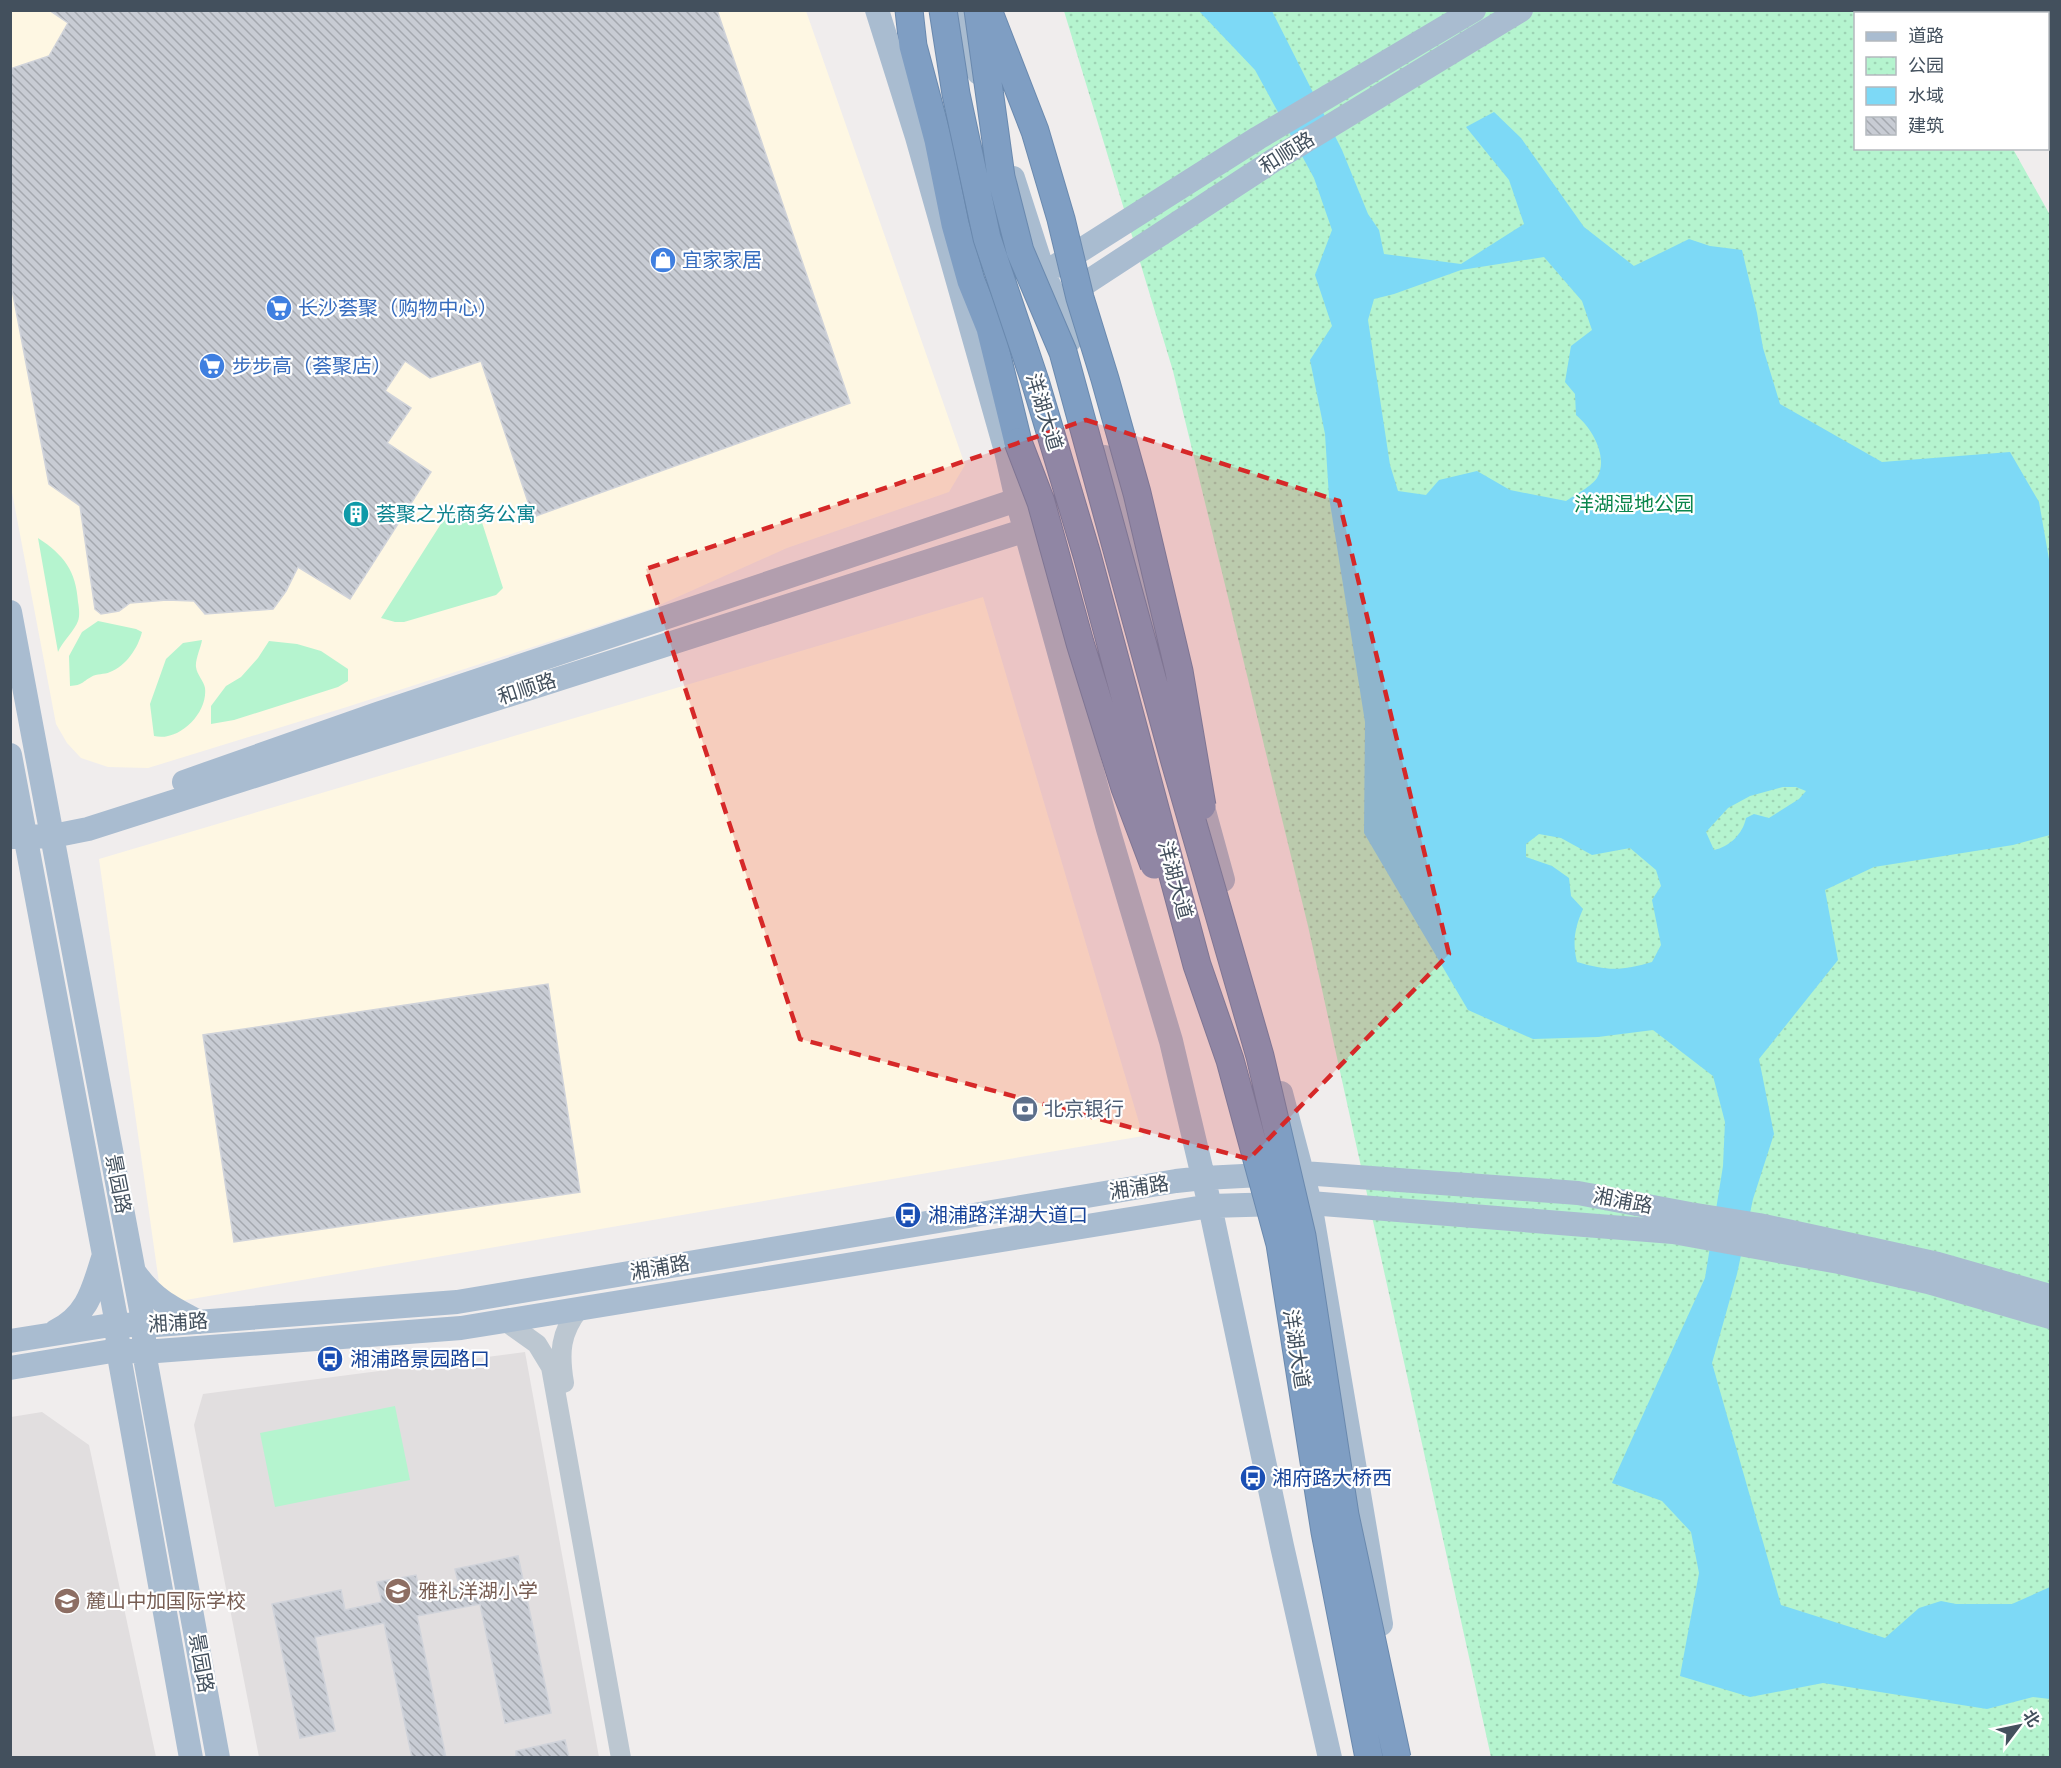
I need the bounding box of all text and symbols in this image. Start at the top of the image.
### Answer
legend [1854,12,2049,150]
text: 道路 [1908,24,1944,48]
text: 公园 [1908,54,1944,78]
text: 水域 [1908,84,1944,108]
text: 建筑 [1908,114,1944,138]
street label: 和顺路 [1254,126,1320,180]
shop icon: 宜家家居 [648,245,678,275]
place label: 宜家家居 [682,247,762,274]
supermarket icon: 长沙荟聚（购物中心） [264,293,294,323]
place label: 长沙荟聚（购物中心） [298,295,498,322]
supermarket icon: 步步高（荟聚店） [197,351,227,381]
place label: 步步高（荟聚店） [232,353,392,380]
street label: 洋湖大道 [1019,370,1069,454]
park label: 洋湖湿地公园 [1574,491,1694,518]
building icon: 荟聚之光商务公寓 [341,499,371,529]
place label: 荟聚之光商务公寓 [376,501,536,528]
street label: 和顺路 [494,667,560,711]
street label: 洋湖大道 [1152,838,1198,922]
bank icon: 北京银行 [1010,1094,1040,1124]
place label: 北京银行 [1044,1096,1124,1123]
street label: 景园路 [99,1152,137,1216]
street label: 湘浦路 [1107,1170,1171,1206]
street label: 湘浦路 [1591,1182,1655,1220]
bus stop icon: 湘浦路洋湖大道口 [893,1200,923,1230]
place label: 湘浦路洋湖大道口 [928,1202,1088,1229]
street label: 湘浦路 [628,1249,692,1287]
street label: 湘浦路 [147,1307,209,1339]
street label: 洋湖大道 [1276,1307,1316,1391]
bus stop icon: 湘浦路景园路口 [315,1344,345,1374]
place label: 湘浦路景园路口 [350,1346,490,1373]
bus stop icon: 湘府路大桥西 [1238,1463,1268,1493]
place label: 湘府路大桥西 [1272,1465,1392,1492]
school or university icon: 雅礼洋湖小学 [383,1576,413,1606]
place label: 雅礼洋湖小学 [418,1578,538,1605]
school or university icon: 麓山中加国际学校 [52,1586,82,1616]
place label: 麓山中加国际学校 [86,1588,246,1615]
street label: 景园路 [182,1631,220,1695]
north arrow [1989,1696,2049,1756]
text: 北 [2017,1706,2044,1731]

